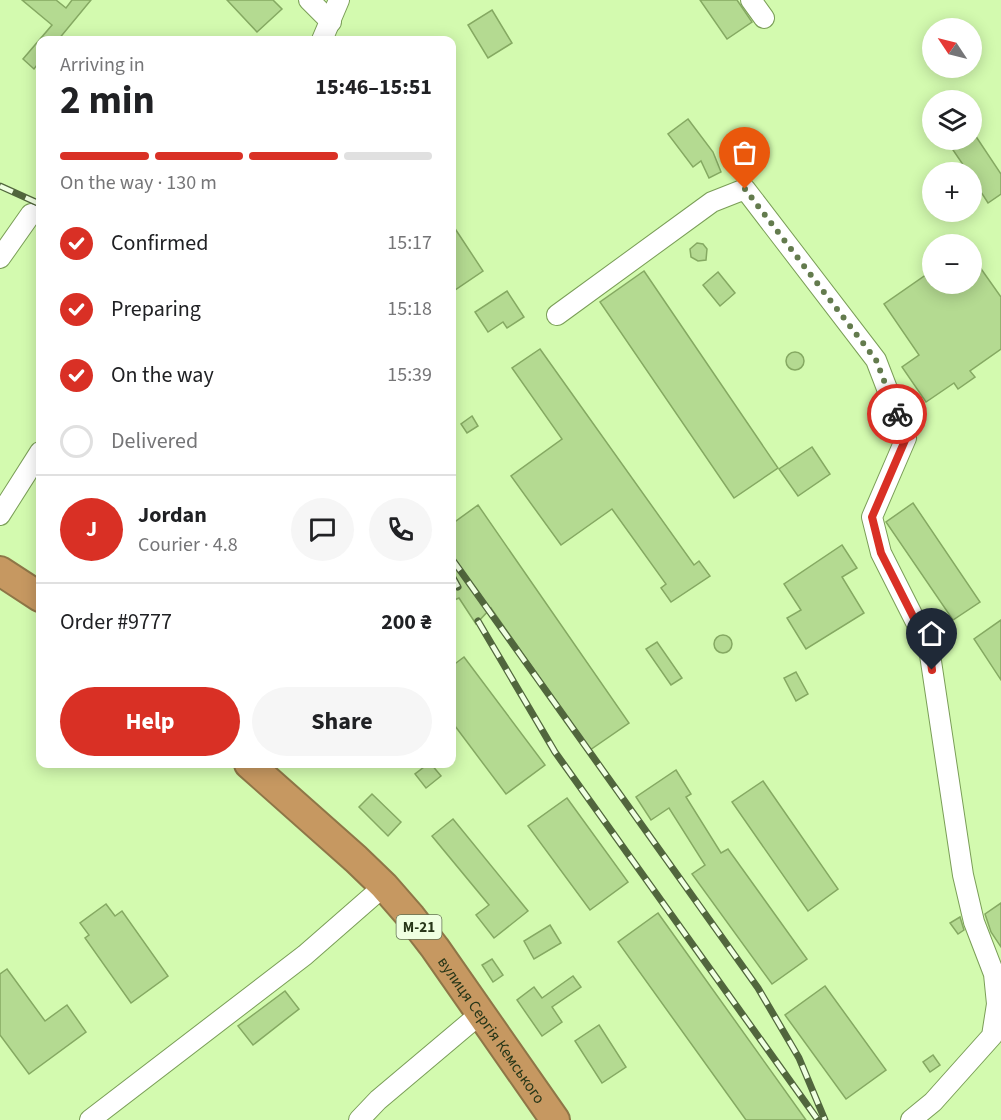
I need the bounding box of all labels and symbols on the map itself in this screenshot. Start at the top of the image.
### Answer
north arrow [922,18,982,78]
pin [719,127,770,189]
courier [867,384,927,444]
pin [906,608,957,670]
road number: М-21 [396,915,442,939]
street label: вулиця Сергія Кемського [432,952,550,1108]

